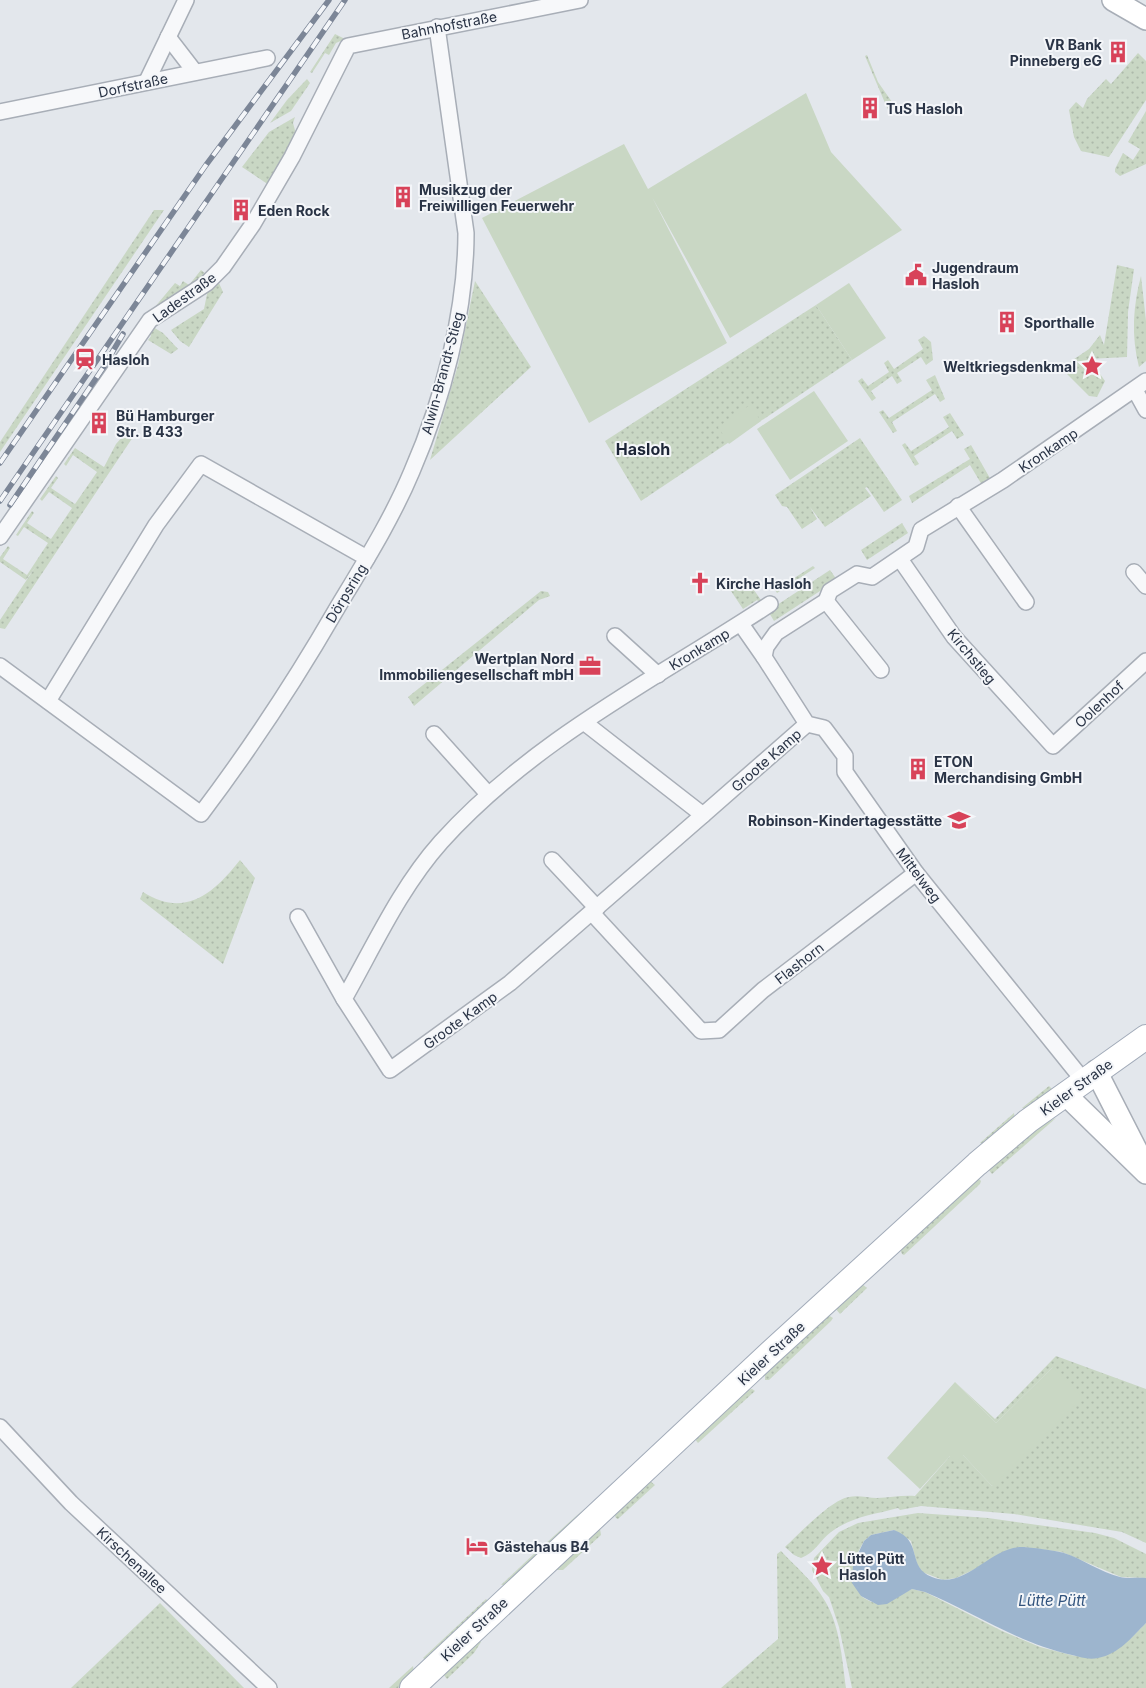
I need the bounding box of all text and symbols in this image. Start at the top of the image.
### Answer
street label: Bahnhofstraße [400,7,498,43]
place label: VR Bank Pinneberg eG [1010,36,1103,69]
building icon: VR Bank Pinneberg eG [1105,39,1131,65]
street label: Dorfstraße [97,69,169,101]
building icon: TuS Hasloh [857,95,883,121]
place label: TuS Hasloh [886,100,963,117]
place label: Musikzug der Freiwilligen Feuerwehr [419,181,575,214]
building icon: Musikzug der Freiwilligen Feuerwehr [390,184,416,210]
building icon: Eden Rock [228,197,254,223]
place label: Eden Rock [258,202,331,219]
place label: Jugendraum Hasloh [932,259,1019,292]
public building icon: Jugendraum Hasloh [903,262,929,288]
street label: Ladestraße [149,268,219,326]
building icon: Sporthalle [994,309,1020,335]
street label: Alwin-Brandt-Stieg [417,310,467,436]
place label: Sporthalle [1024,314,1095,331]
station icon: Hasloh [72,346,98,372]
place label: Hasloh [102,351,150,368]
place icon: Weltkriegsdenkmal [1079,353,1105,379]
place label: Weltkriegsdenkmal [943,358,1076,375]
place label: Bü Hamburger Str. B 433 [116,407,215,440]
building icon: Bü Hamburger Str. B 433 [86,410,112,436]
street label: Kronkamp [1015,424,1081,476]
district label: Hasloh [616,439,670,459]
street label: Dörpsring [322,560,370,626]
church icon: Kirche Hasloh [687,570,713,596]
place label: Kirche Hasloh [716,575,811,592]
street label: Kronkamp [666,624,732,674]
street label: Kirchstieg [944,625,1000,687]
place label: Wertplan Nord Immobiliengesellschaft mbH [379,650,574,683]
office icon: Wertplan Nord Immobiliengesellschaft mbH [577,653,603,679]
street label: Oolenhof [1071,677,1127,731]
street label: Groote Kamp [728,725,804,795]
place label: ETON Merchandising GmbH [934,753,1082,786]
building icon: ETON Merchandising GmbH [905,756,931,782]
school or university icon: Robinson-Kindertagesstätte [946,807,972,833]
place label: Robinson-Kindertagesstätte [748,812,942,829]
street label: Mittelweg [893,844,945,906]
street label: Flashorn [771,939,827,987]
street label: Groote Kamp [420,988,500,1052]
street label: Kieler Straße [1036,1055,1116,1119]
street label: Kieler Straße [734,1318,808,1388]
street label: Kirschenallee [94,1523,170,1597]
hotel icon: Gästehaus B4 [464,1533,490,1559]
place label: Gästehaus B4 [494,1538,589,1555]
place label: Lütte Pütt Hasloh [839,1550,904,1583]
place icon: Lütte Pütt Hasloh [809,1553,835,1579]
water label: Lütte Pütt [1018,1591,1087,1610]
street label: Kieler Straße [437,1594,511,1664]

